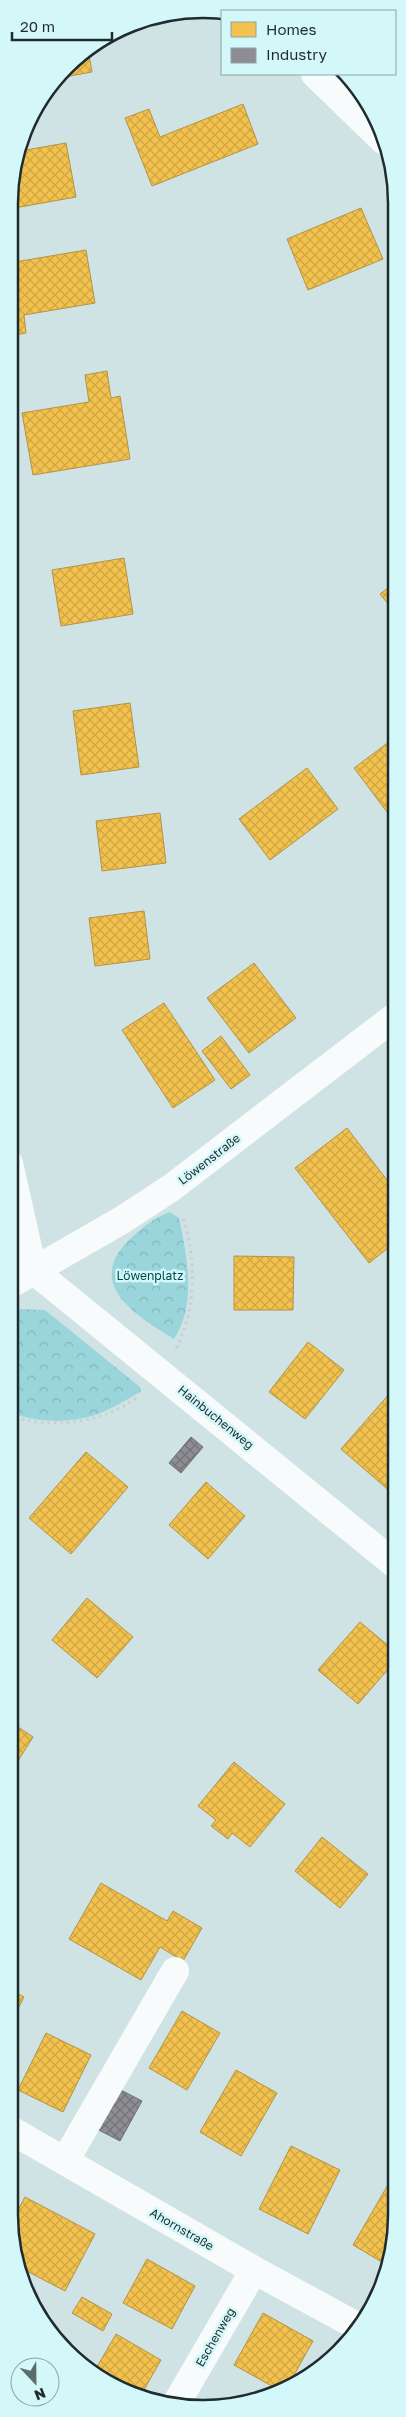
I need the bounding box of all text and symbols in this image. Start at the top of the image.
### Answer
scale bar [12,10,112,42]
legend [221,10,396,75]
text: 20 m [20,17,55,35]
text: Homes [266,20,316,38]
text: Industry [266,45,327,63]
street label: Löwenstraße [175,1130,243,1188]
park label: Löwenplatz [117,1268,183,1283]
street label: Hainbuchenweg [175,1382,257,1452]
street label: Ahornstraße [147,2205,217,2253]
street label: Eschenweg [192,2305,238,2369]
north arrow [10,2357,60,2407]
text: N [32,2385,48,2404]

